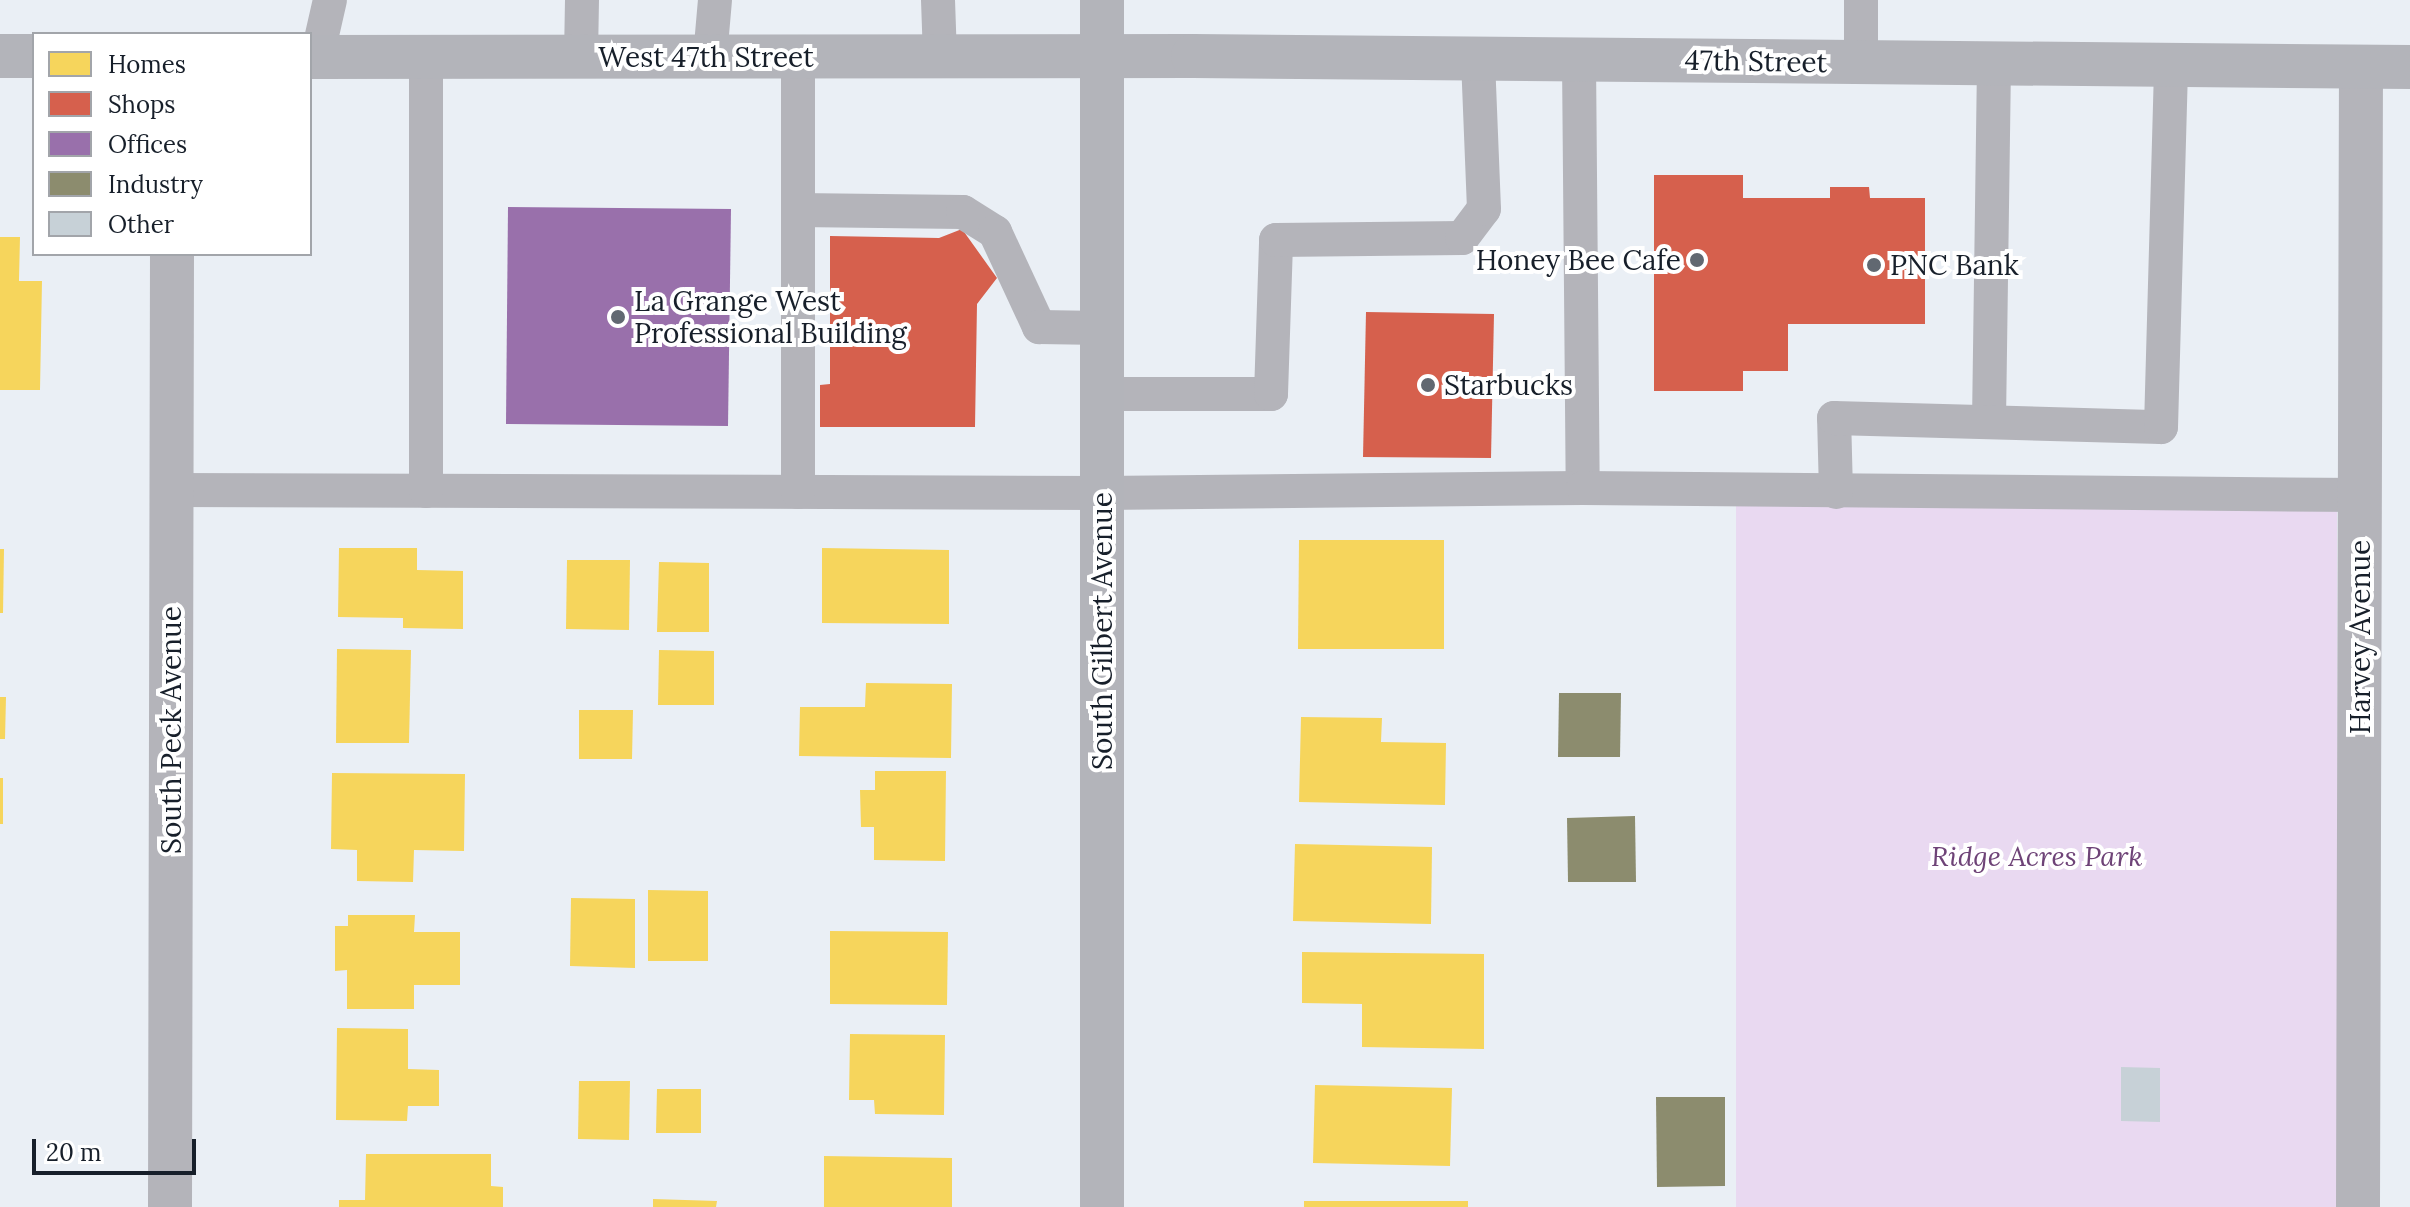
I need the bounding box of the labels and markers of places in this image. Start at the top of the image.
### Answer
place label: Honey Bee Cafe [1476,243,1681,277]
place label: PNC Bank [1890,248,2019,282]
marker: Honey Bee Cafe [1688,251,1706,269]
marker: PNC Bank [1865,256,1883,274]
place label: La Grange West Professional Building [634,284,907,350]
marker: La Grange West Professional Building [609,308,627,326]
place label: Starbucks [1444,368,1573,402]
marker: Starbucks [1419,376,1437,394]

